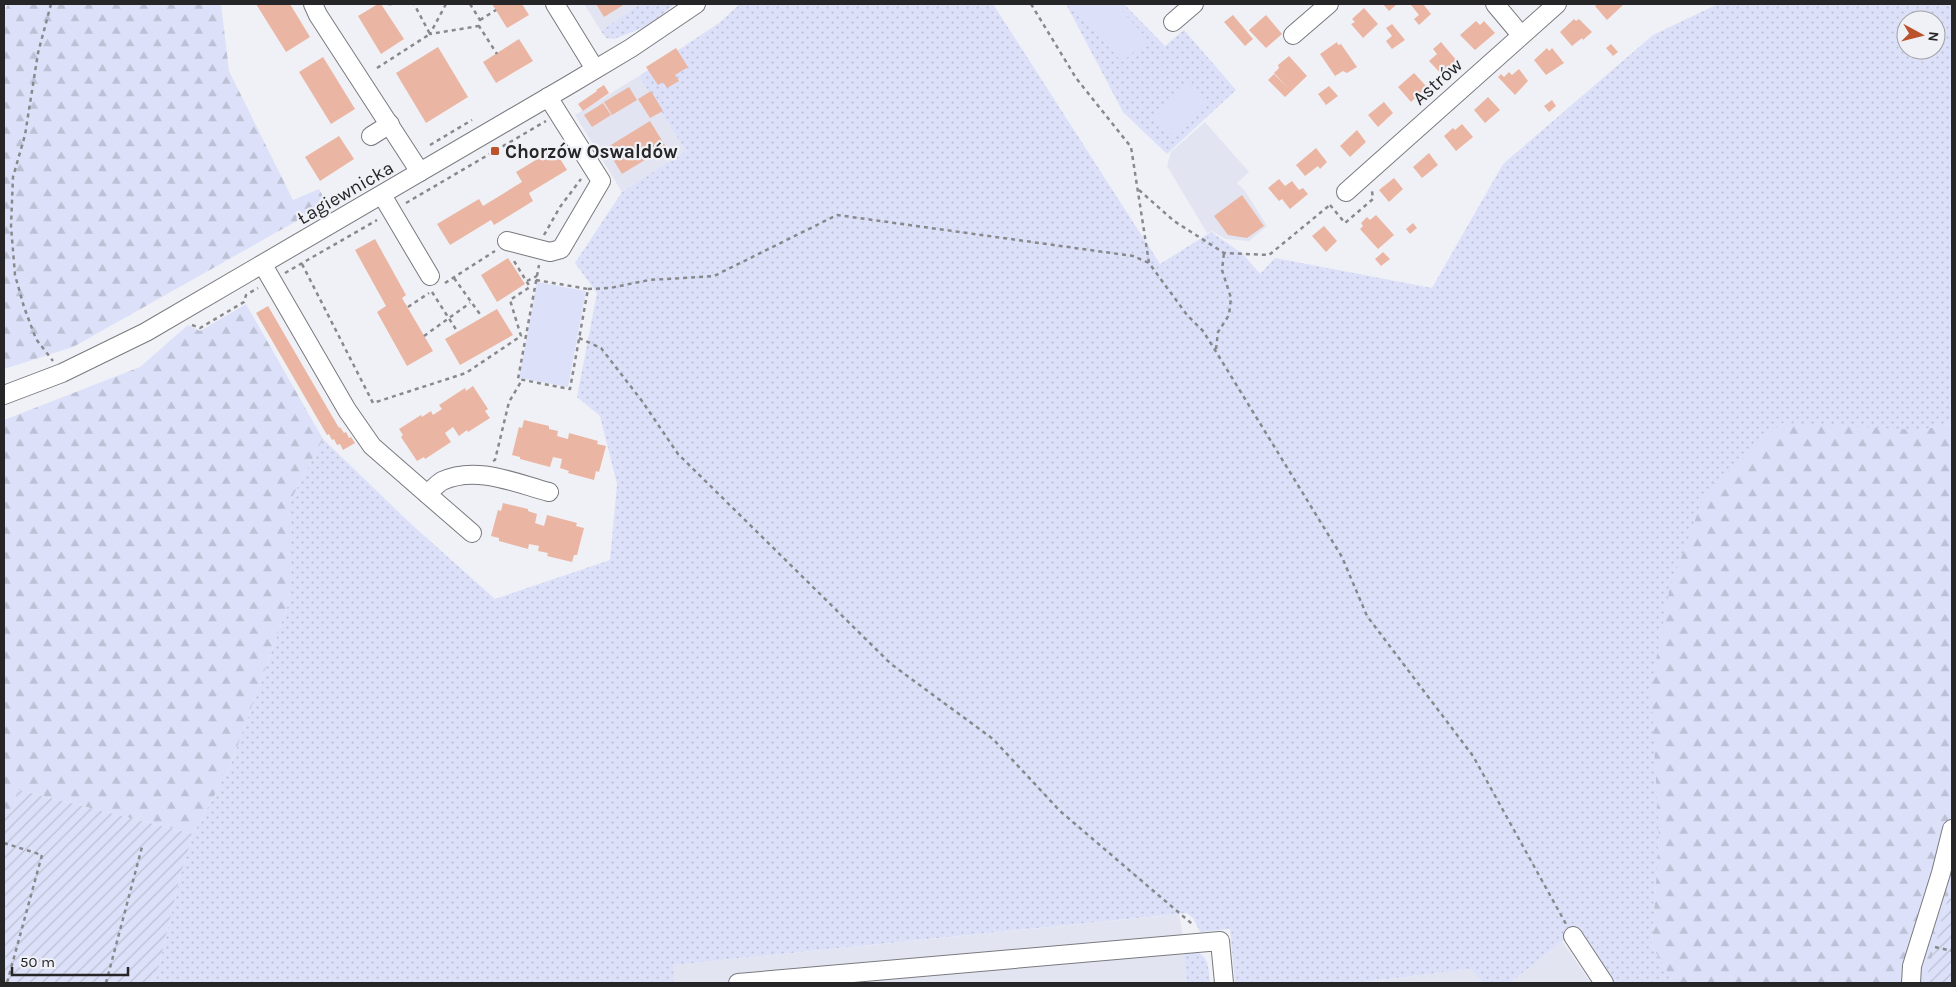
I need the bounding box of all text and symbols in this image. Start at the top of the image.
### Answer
north arrow [1896,10,1946,60]
text: N [1924,31,1942,43]
street label: Astrów [1408,54,1467,110]
place label: Chorzów Oswaldów [505,141,678,163]
marker: Chorzów Oswaldów [489,145,501,157]
street label: Łagiewnicka [294,156,397,229]
scale bar [12,944,129,976]
text: 50 m [20,953,55,971]

